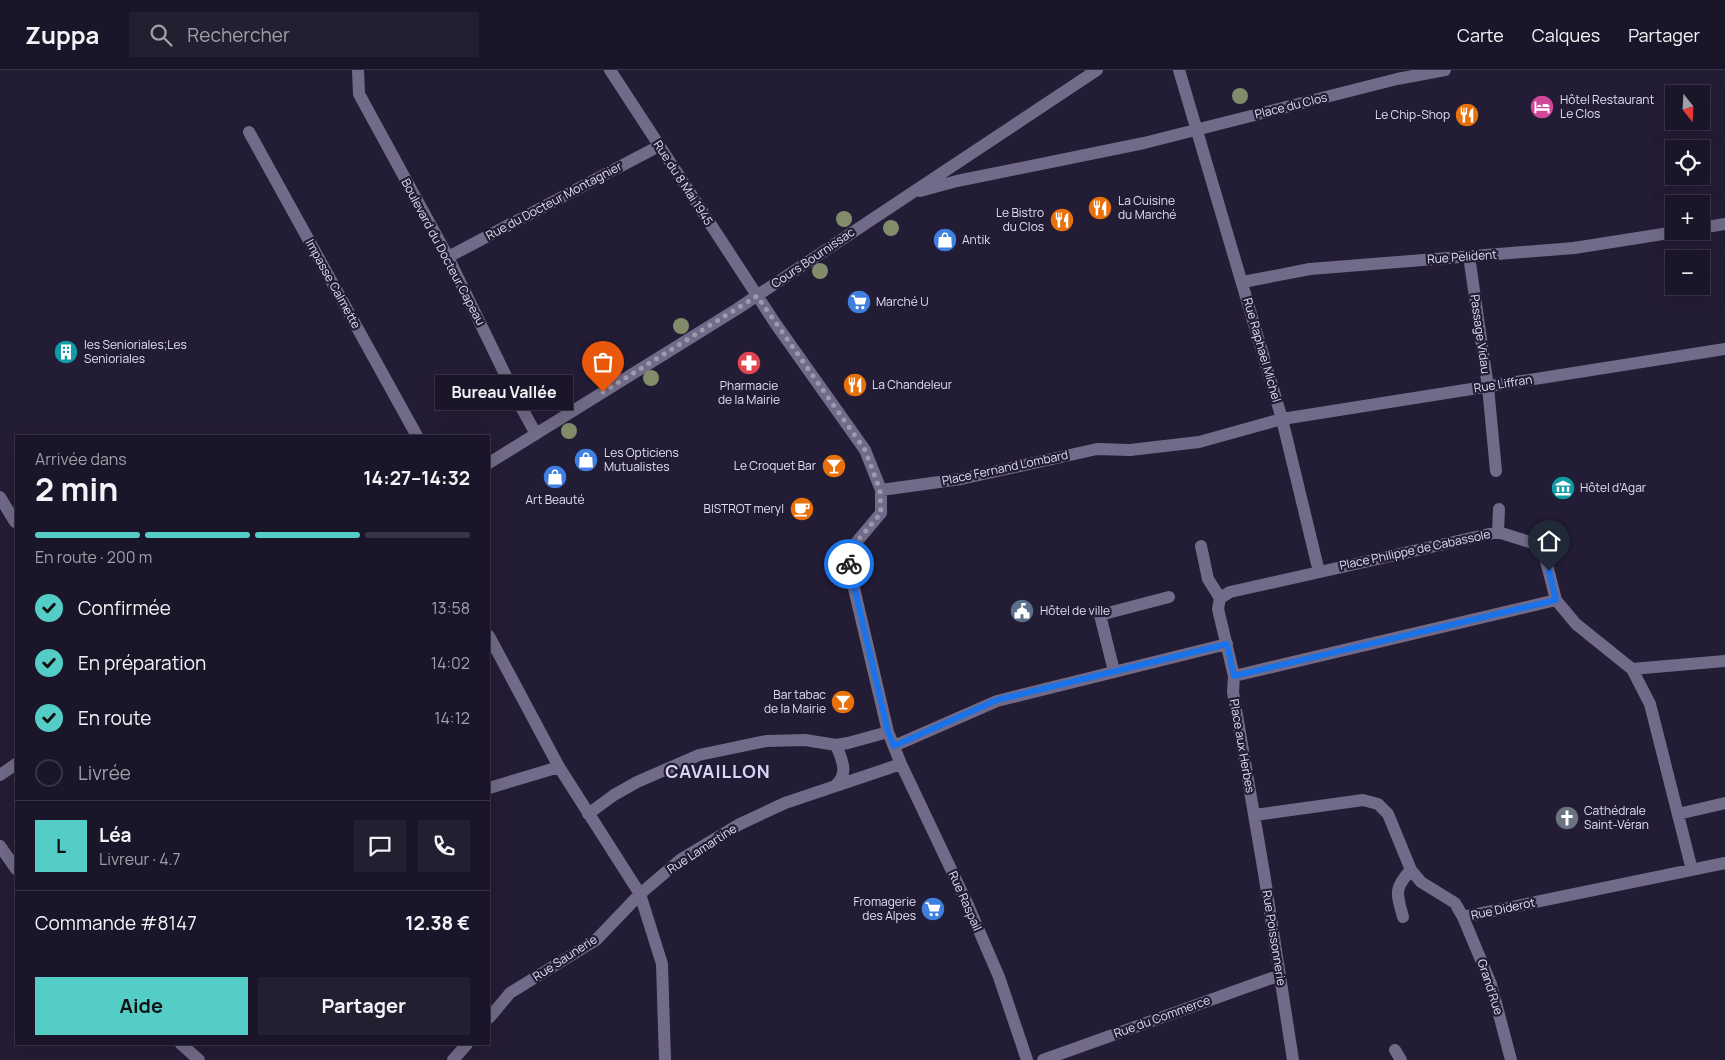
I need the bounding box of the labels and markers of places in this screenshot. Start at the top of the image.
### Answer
place label: Hôtel Restaurant Le Clos [1560,91,1654,122]
hotel icon: Hôtel Restaurant Le Clos [1529,94,1555,120]
restaurant icon: Le Chip-Shop [1454,102,1480,128]
place label: Le Chip-Shop [1375,106,1450,123]
place label: La Cuisine du Marché [1118,192,1176,223]
restaurant icon: La Cuisine du Marché [1087,195,1113,221]
place label: Le Bistro du Clos [996,204,1044,235]
restaurant icon: Le Bistro du Clos [1049,207,1075,233]
shop icon: Antik [932,227,958,253]
place label: Antik [962,231,991,248]
supermarket icon: Marché U [846,289,872,315]
place label: Marché U [876,293,929,310]
place label: les Senioriales;Les Senioriales [84,336,187,367]
building icon: les Senioriales;Les Senioriales [53,339,79,365]
pin [582,341,624,392]
pharmacy icon: Pharmacie de la Mairie [736,350,762,376]
restaurant icon: La Chandeleur [842,372,868,398]
callout: Bureau Vallée [436,374,573,410]
place label: La Chandeleur [872,376,953,393]
place label: Pharmacie de la Mairie [718,377,780,408]
place label: Les Opticiens Mutualistes [604,444,679,475]
shop icon: Les Opticiens Mutualistes [573,447,599,473]
bar icon: Le Croquet Bar [821,453,847,479]
place label: Le Croquet Bar [734,457,817,474]
shop icon: Art Beauté [542,464,568,490]
museum icon: Hôtel d’Agar [1550,475,1576,501]
place label: Hôtel d’Agar [1580,479,1647,496]
place label: Art Beauté [526,491,585,508]
cafe icon: BISTROT meryl [789,496,815,522]
place label: BISTROT meryl [704,500,784,517]
pin [1528,520,1570,571]
public building icon: Hôtel de ville [1009,598,1035,624]
place label: Hôtel de ville [1040,602,1110,619]
place label: Bar tabac de la Mairie [764,686,826,717]
bar icon: Bar tabac de la Mairie [830,689,856,715]
place label: Cathédrale Saint-Véran [1584,802,1649,833]
church icon: Cathédrale Saint-Véran [1554,805,1580,831]
place label: Fromagerie des Alpes [854,893,916,924]
supermarket icon: Fromagerie des Alpes [920,896,946,922]

